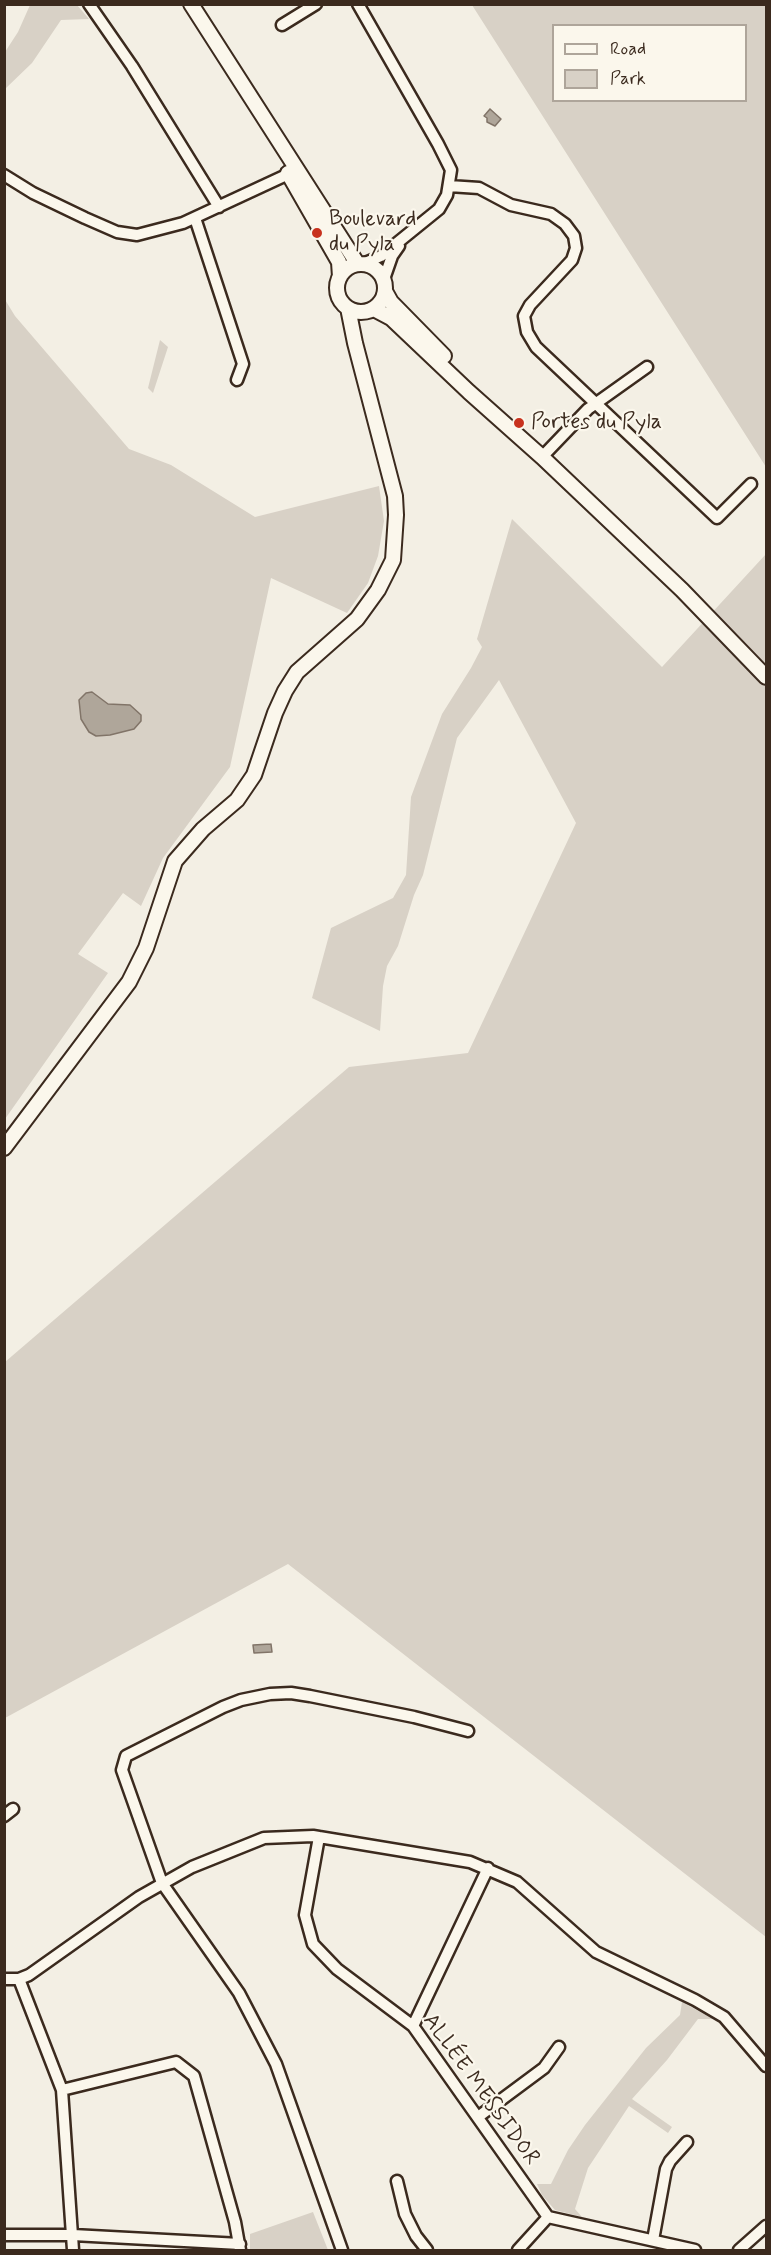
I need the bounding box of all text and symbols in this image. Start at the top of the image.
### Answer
legend [552,24,747,102]
text: Road [610,37,646,61]
text: Park [610,67,646,91]
place label: Boulevard du Pyla [329,207,416,258]
marker: Boulevard du Pyla [310,226,324,240]
place label: Portes du Pyla [531,410,662,436]
marker: Portes du Pyla [512,416,526,430]
street label: ALLÉE MESSIDOR [416,2009,544,2171]

